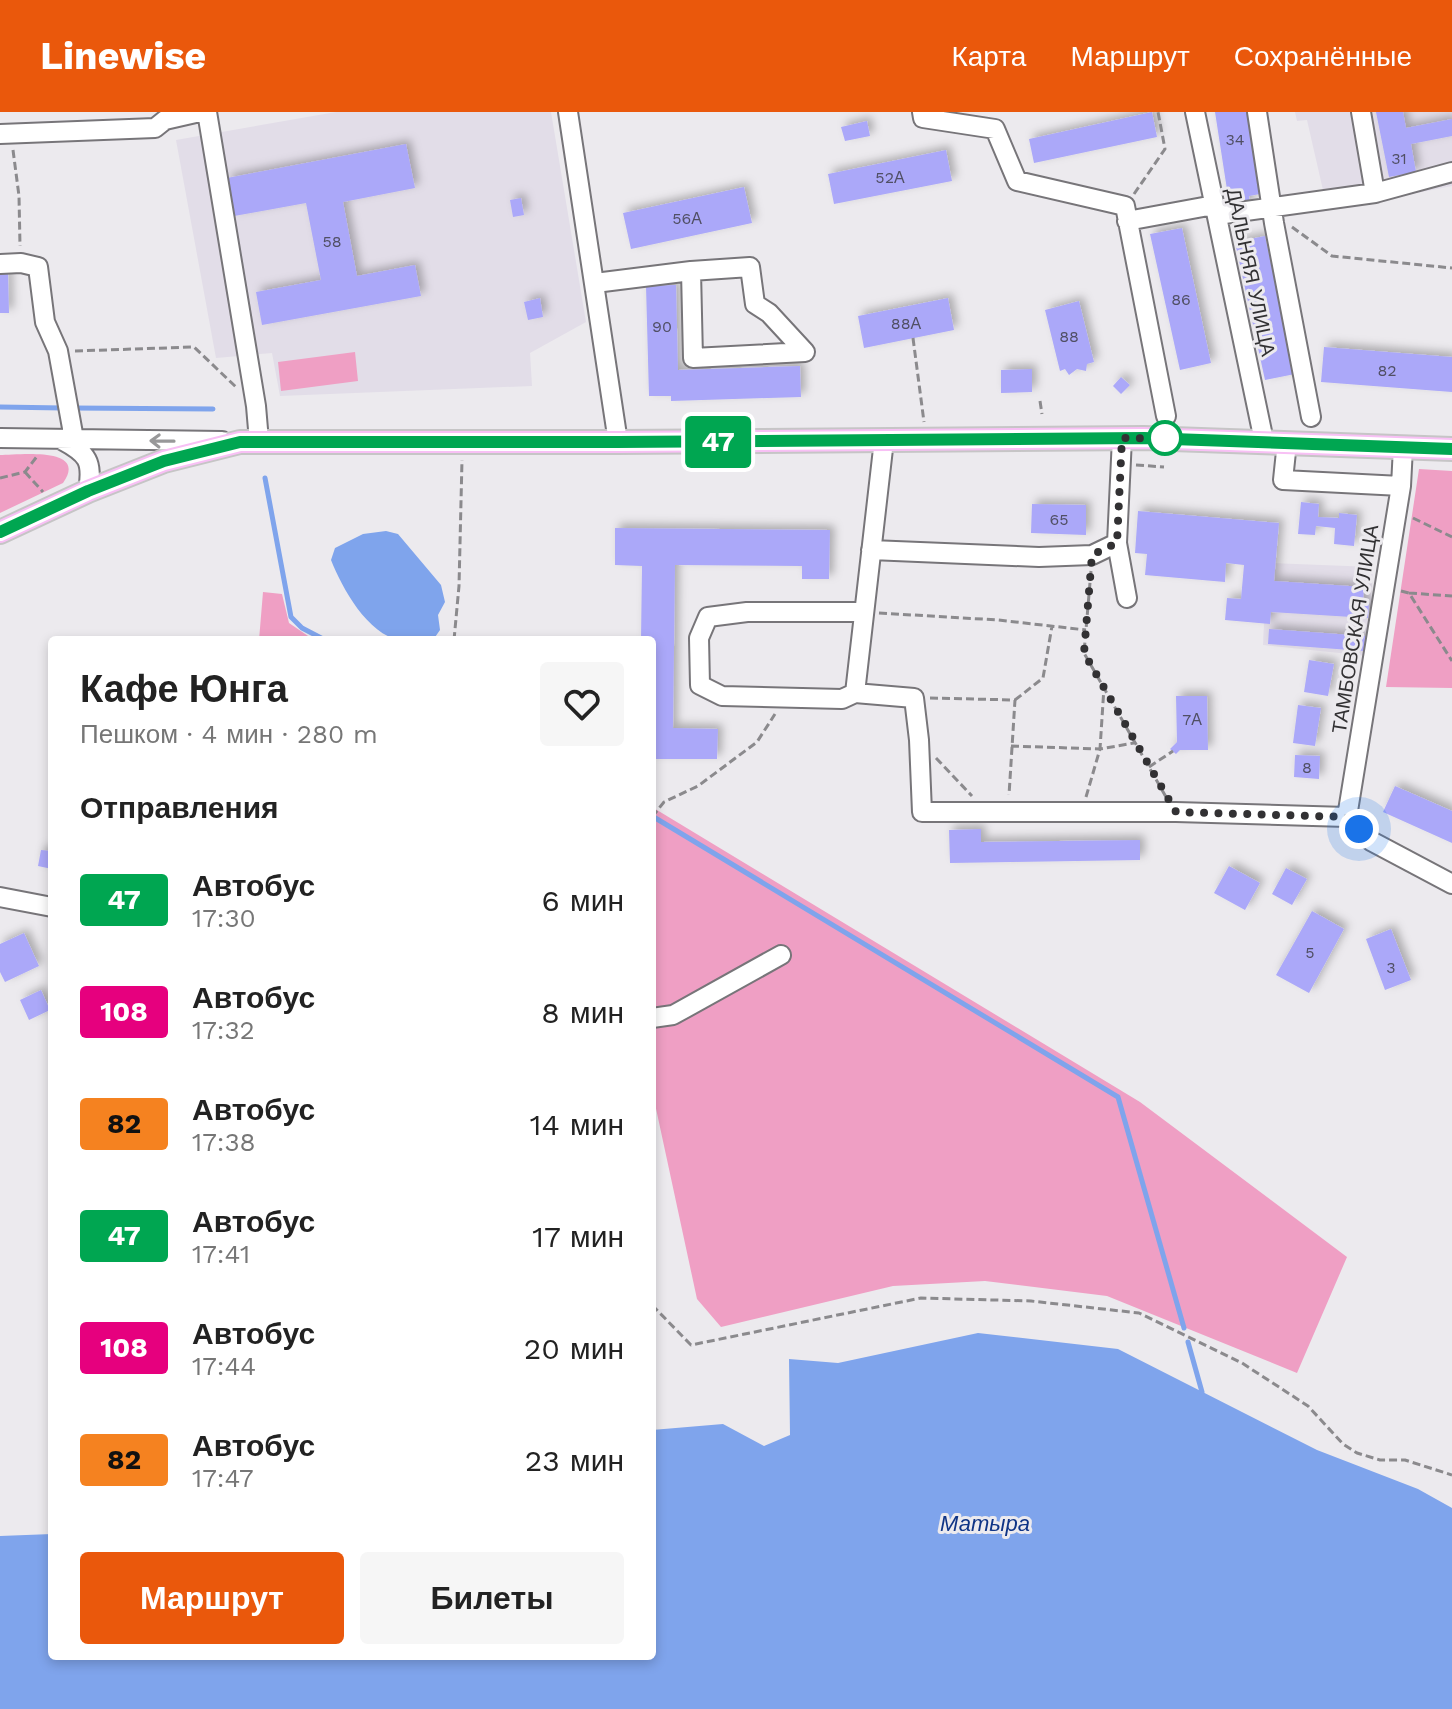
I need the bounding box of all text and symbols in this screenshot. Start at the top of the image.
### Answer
text: Linewise [40,34,206,78]
text: Карта [951,40,1026,73]
text: Маршрут [1070,40,1190,73]
text: Сохранённые [1234,40,1412,73]
house number: 34 [1225,130,1245,149]
house number: 31 [1391,149,1407,168]
house number: 52А [875,168,905,187]
street label: ДАЛЬНЯЯ УЛИЦА [1221,186,1281,359]
house number: 56А [672,209,702,228]
house number: 58 [322,232,342,251]
house number: 86 [1171,290,1191,309]
house number: 88А [891,314,922,333]
house number: 90 [652,317,672,336]
house number: 88 [1059,327,1079,346]
house number: 82 [1377,361,1397,380]
line badge: 47 [682,416,754,468]
unlabelled marker [1148,421,1182,455]
text: 47 [701,425,735,458]
one-way arrow [149,433,176,448]
house number: 65 [1049,510,1069,529]
street label: ТАМБОВСКАЯ УЛИЦА [1327,522,1383,735]
button: heart [540,662,624,746]
text: Кафе Юнга [80,667,288,711]
house number: 7А [1182,710,1202,729]
text: Пешком · 4 мин · 280 m [80,719,378,749]
house number: 8 [1302,758,1312,777]
text: Отправления [80,790,279,825]
your location [1339,809,1379,849]
text: Автобус [192,868,315,903]
text: 47 [107,883,141,916]
text: 6 мин [542,883,624,918]
text: 17:30 [192,903,256,933]
house number: 5 [1305,943,1315,962]
house number: 3 [1386,958,1396,977]
text: Автобус [192,980,315,1015]
text: 108 [100,995,148,1028]
text: 8 мин [541,995,624,1030]
text: 17:32 [192,1015,255,1045]
text: Автобус [192,1092,315,1127]
text: 82 [107,1107,141,1140]
text: 14 мин [530,1107,624,1142]
text: 17:38 [192,1127,256,1157]
text: Автобус [192,1204,315,1239]
text: 47 [107,1219,141,1252]
text: 17 мин [532,1219,624,1254]
text: 17:41 [192,1239,250,1269]
text: Автобус [192,1316,315,1351]
text: 108 [100,1331,148,1364]
text: 20 мин [524,1331,624,1366]
text: 17:44 [192,1351,256,1381]
text: Автобус [192,1428,315,1463]
text: 82 [107,1443,141,1476]
text: 23 мин [525,1443,624,1478]
text: 17:47 [192,1463,254,1493]
water label: Матыра [940,1511,1030,1536]
button: Маршрут [80,1552,344,1644]
button: Билеты [360,1552,624,1644]

